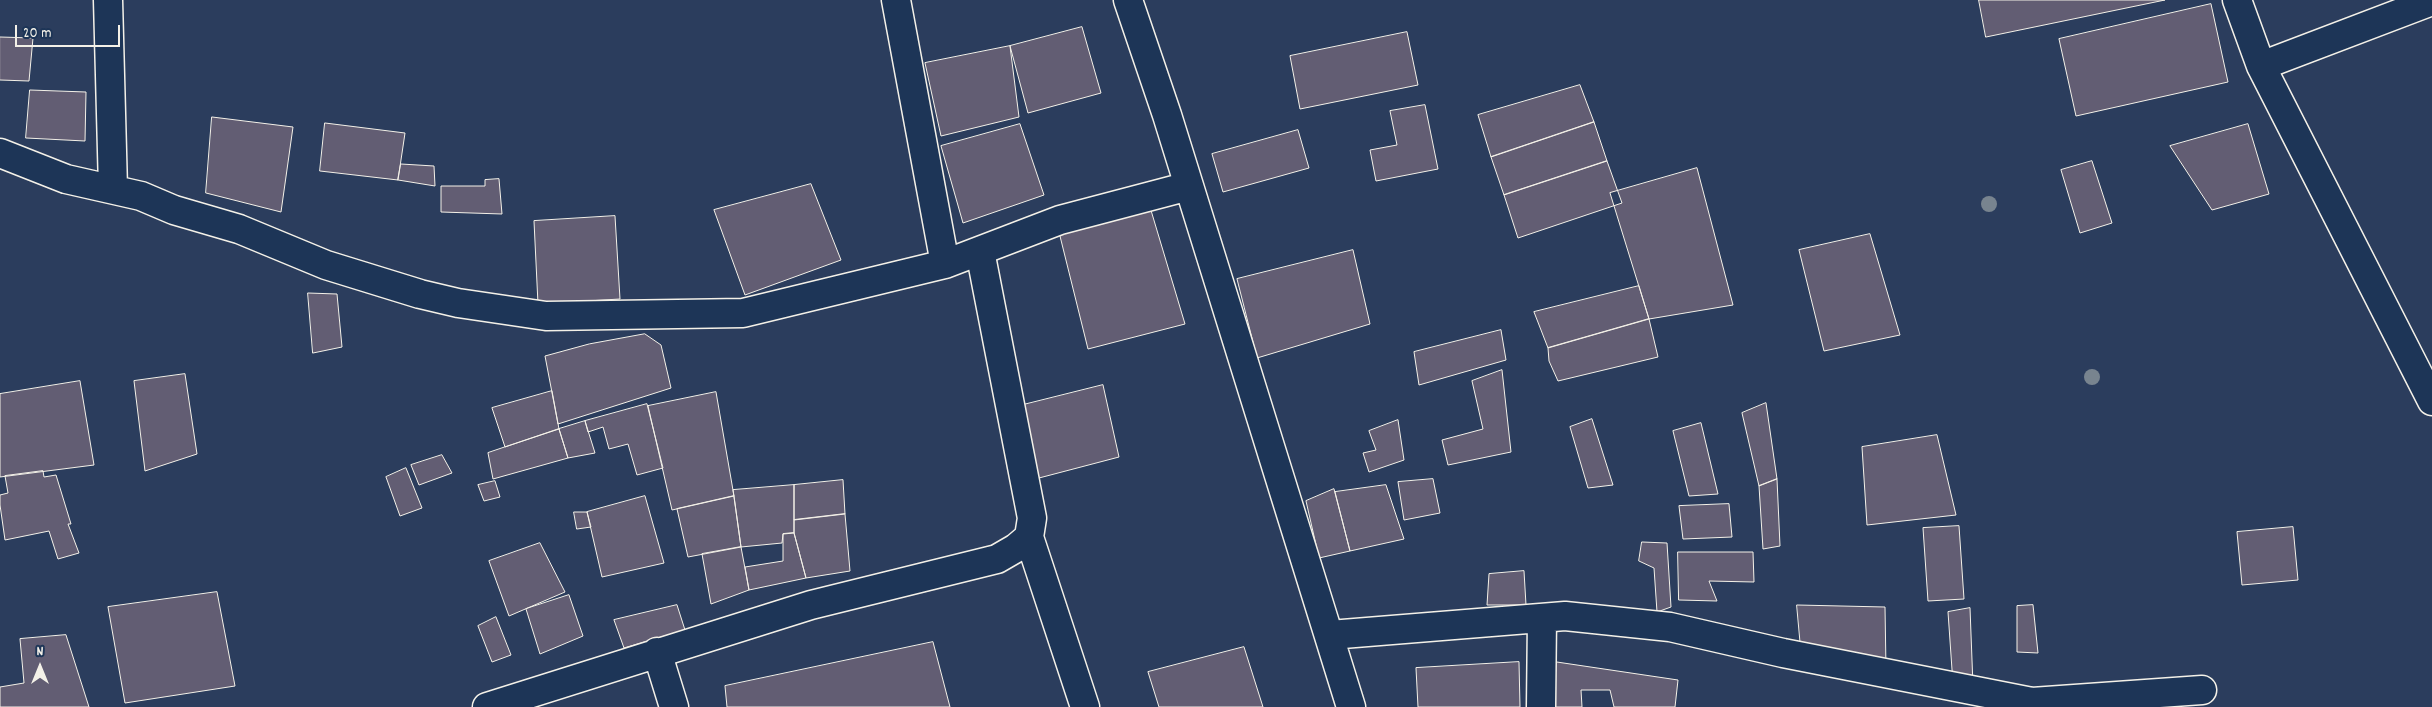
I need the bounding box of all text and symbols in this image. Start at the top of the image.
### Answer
scale bar [18,15,122,47]
text: 20 m [23,23,51,45]
north arrow [15,642,65,692]
text: N [37,642,43,662]

